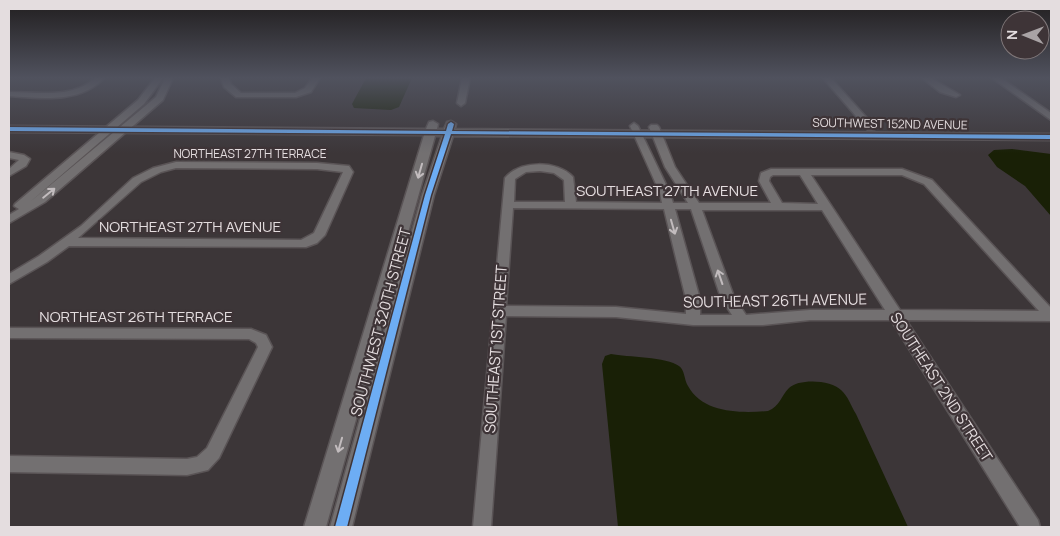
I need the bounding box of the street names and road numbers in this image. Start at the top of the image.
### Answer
street label: SOUTHWEST 152ND AVENUE [812,114,968,133]
street label: NORTHEAST 27TH TERRACE [173,145,327,162]
street label: SOUTHEAST 27TH AVENUE [576,180,758,201]
street label: NORTHEAST 27TH AVENUE [99,216,281,237]
street label: SOUTHWEST 320TH STREET [345,225,416,419]
street label: SOUTHEAST 1ST STREET [479,264,512,434]
street label: SOUTHEAST 26TH AVENUE [683,288,867,313]
street label: NORTHEAST 26TH TERRACE [39,306,233,327]
street label: SOUTHEAST 2ND STREET [885,308,998,465]

